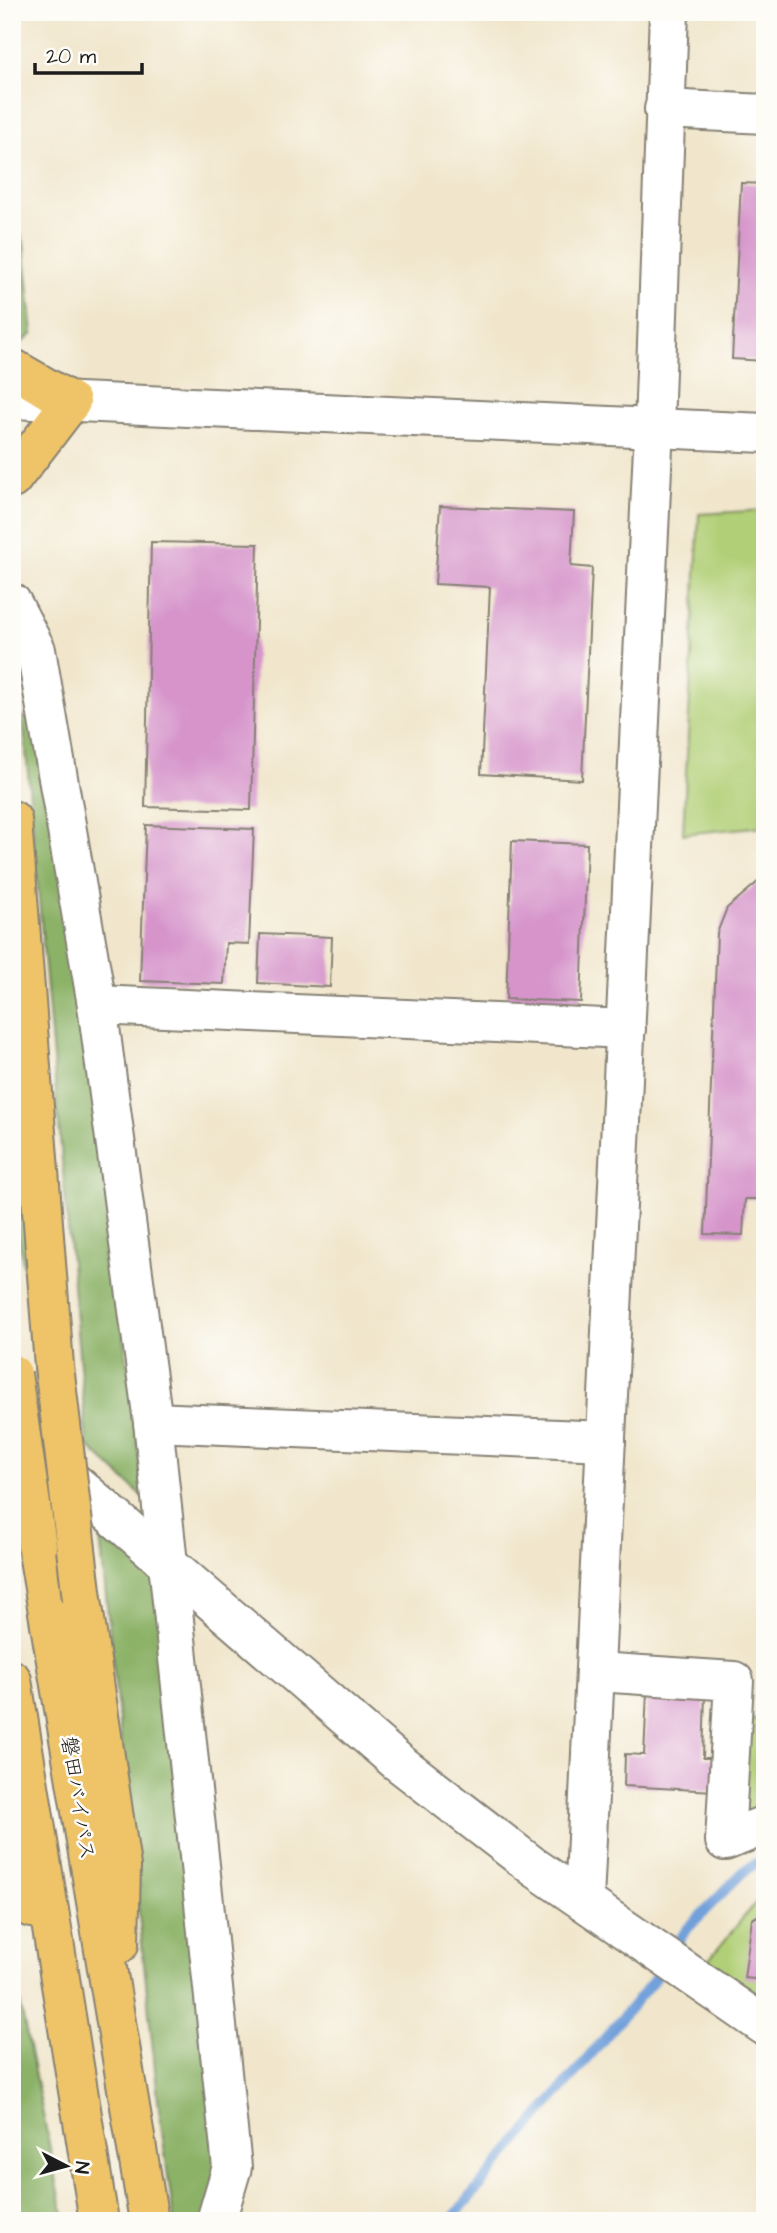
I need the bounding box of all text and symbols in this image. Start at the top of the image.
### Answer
scale bar [35,32,142,76]
text: 20 m [46,42,97,71]
street label: 磐田バイパス [54,1734,102,1862]
north arrow [32,2132,102,2202]
text: N [67,2160,95,2175]

